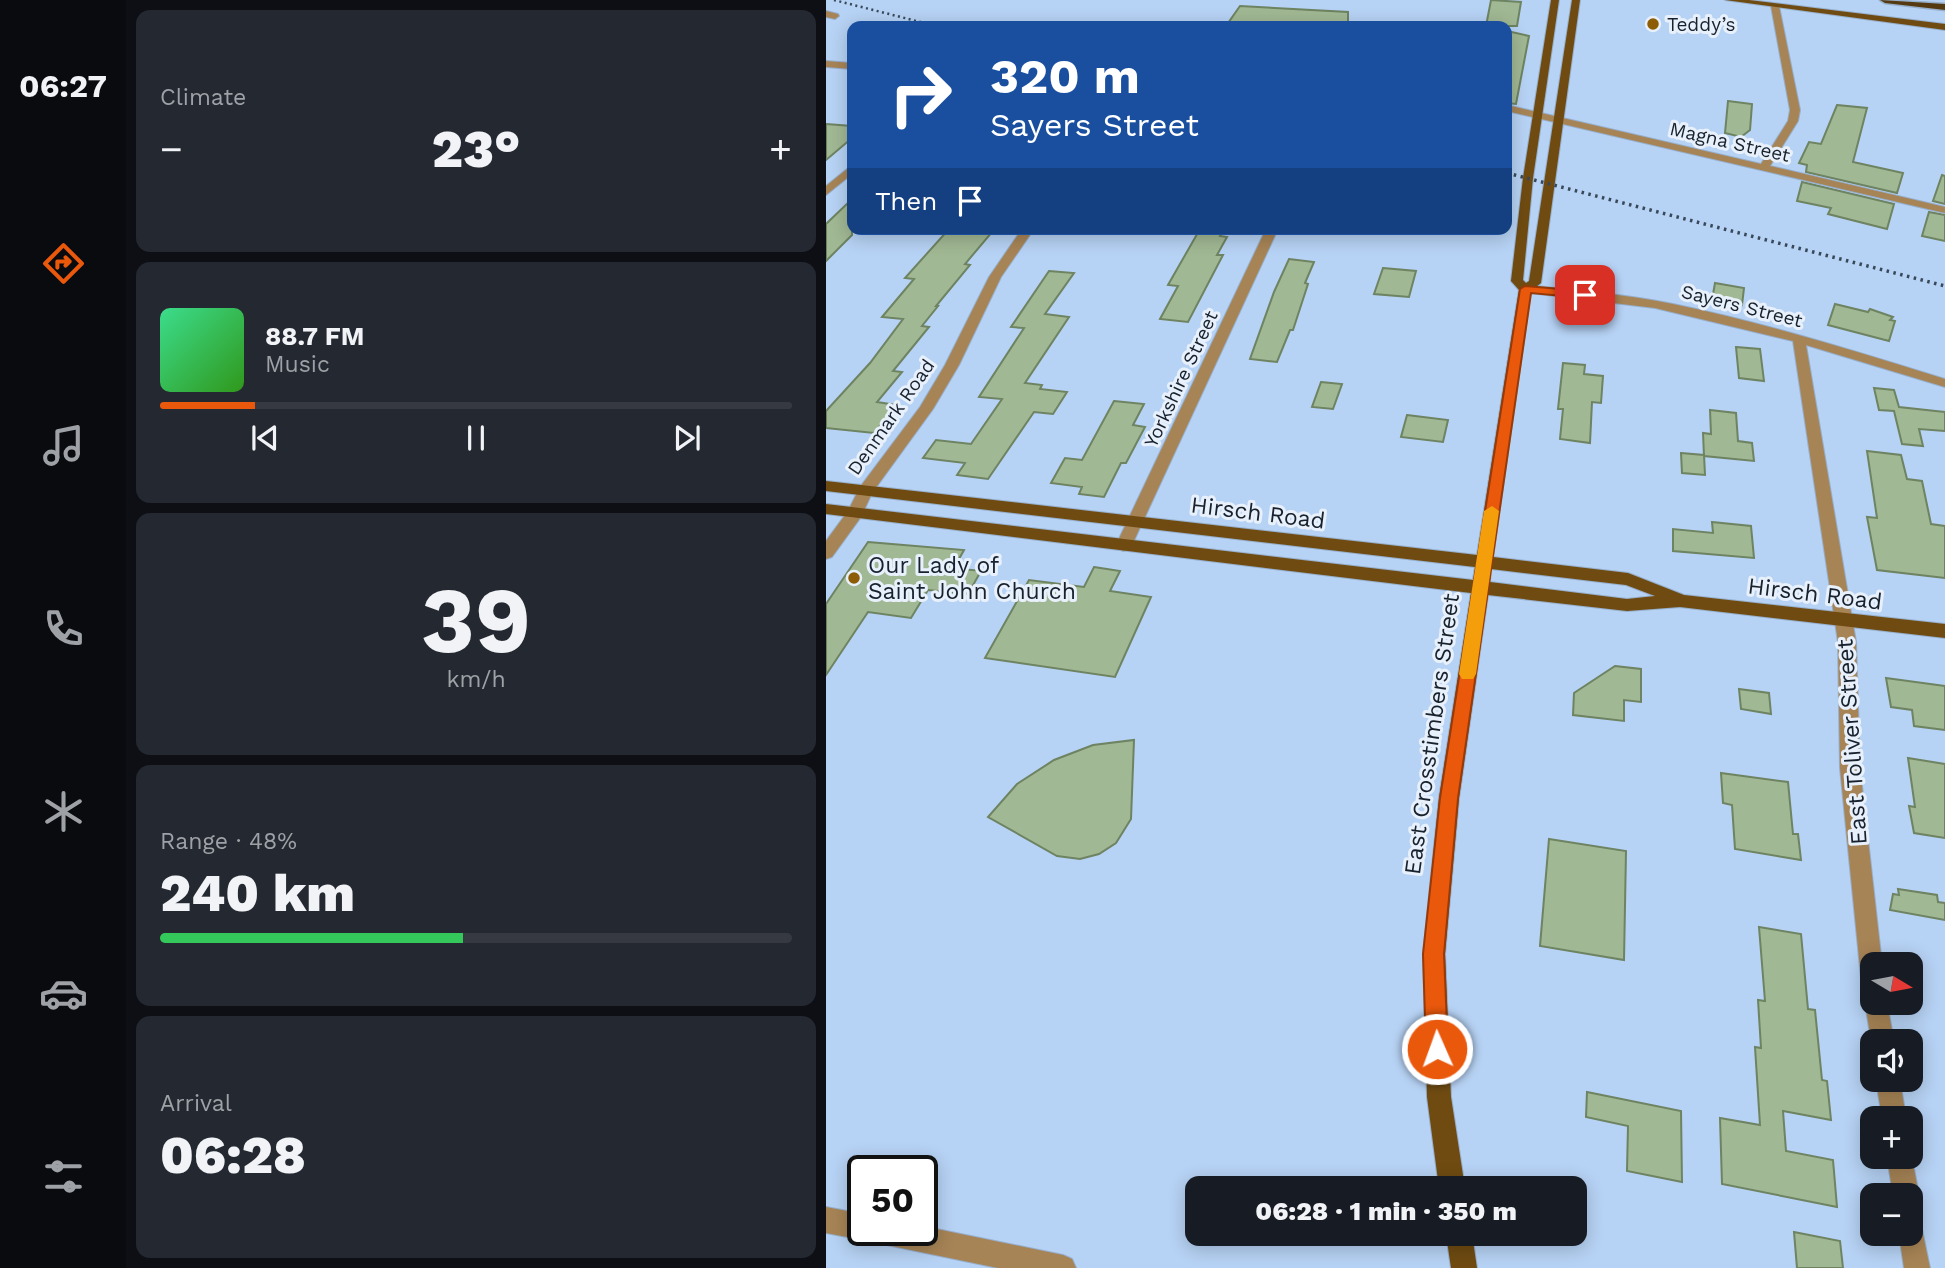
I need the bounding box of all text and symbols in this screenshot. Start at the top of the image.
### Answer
place label: Teddy’s [1667,13,1736,36]
marker: Teddy’s [1645,16,1661,32]
text: 320 m [990,47,1140,105]
icon: right [875,49,966,140]
text: 06:27 [19,67,107,105]
text: Climate [160,84,246,111]
text: Sayers Street [990,106,1199,144]
street label: Magna Street [1668,117,1792,167]
text: 23° [432,119,520,180]
text: − [160,127,183,171]
text: + [769,127,792,171]
icon: arrive [951,182,989,220]
text: Then [875,186,937,216]
icon: directions [39,239,88,288]
pin [1555,265,1615,325]
icon: arrive [1566,276,1604,314]
street label: Sayers Street [1679,280,1805,332]
street label: Yorkshire Street [1139,307,1223,451]
text: 88.7 FM [265,321,364,351]
text: Music [265,351,330,378]
street label: Denmark Road [843,355,939,479]
icon: previous [246,419,284,457]
icon: pause [457,419,495,457]
icon: next [668,419,706,457]
icon: music [39,421,88,470]
street label: Hirsch Road [1189,491,1327,535]
place label: Our Lady of Saint John Church [868,552,1076,605]
text: 39 [421,567,531,674]
marker: Our Lady of Saint John Church [846,570,862,586]
street label: Hirsch Road [1746,572,1884,616]
street label: East Crosstimbers Street [1399,591,1465,876]
icon: phone [39,604,88,653]
street label: East Toliver Street [1831,638,1873,846]
text: km/h [446,666,506,693]
icon: climate [39,787,88,836]
text: Range · 48% [160,828,297,855]
text: 240 km [160,863,355,924]
north arrow [1860,952,1923,1015]
map controls [1860,952,1923,1246]
icon: car [39,969,88,1018]
position arrow [1400,1012,1474,1086]
button: sound [1860,1029,1923,1092]
text: Arrival [160,1090,232,1117]
button: + [1860,1106,1923,1169]
text: 06:28 [160,1125,306,1186]
icon: filters [39,1152,88,1201]
speed limit sign: 50 [847,1155,938,1246]
button: − [1860,1183,1923,1246]
text: 06:28 · 1 min · 350 m [1255,1196,1517,1226]

